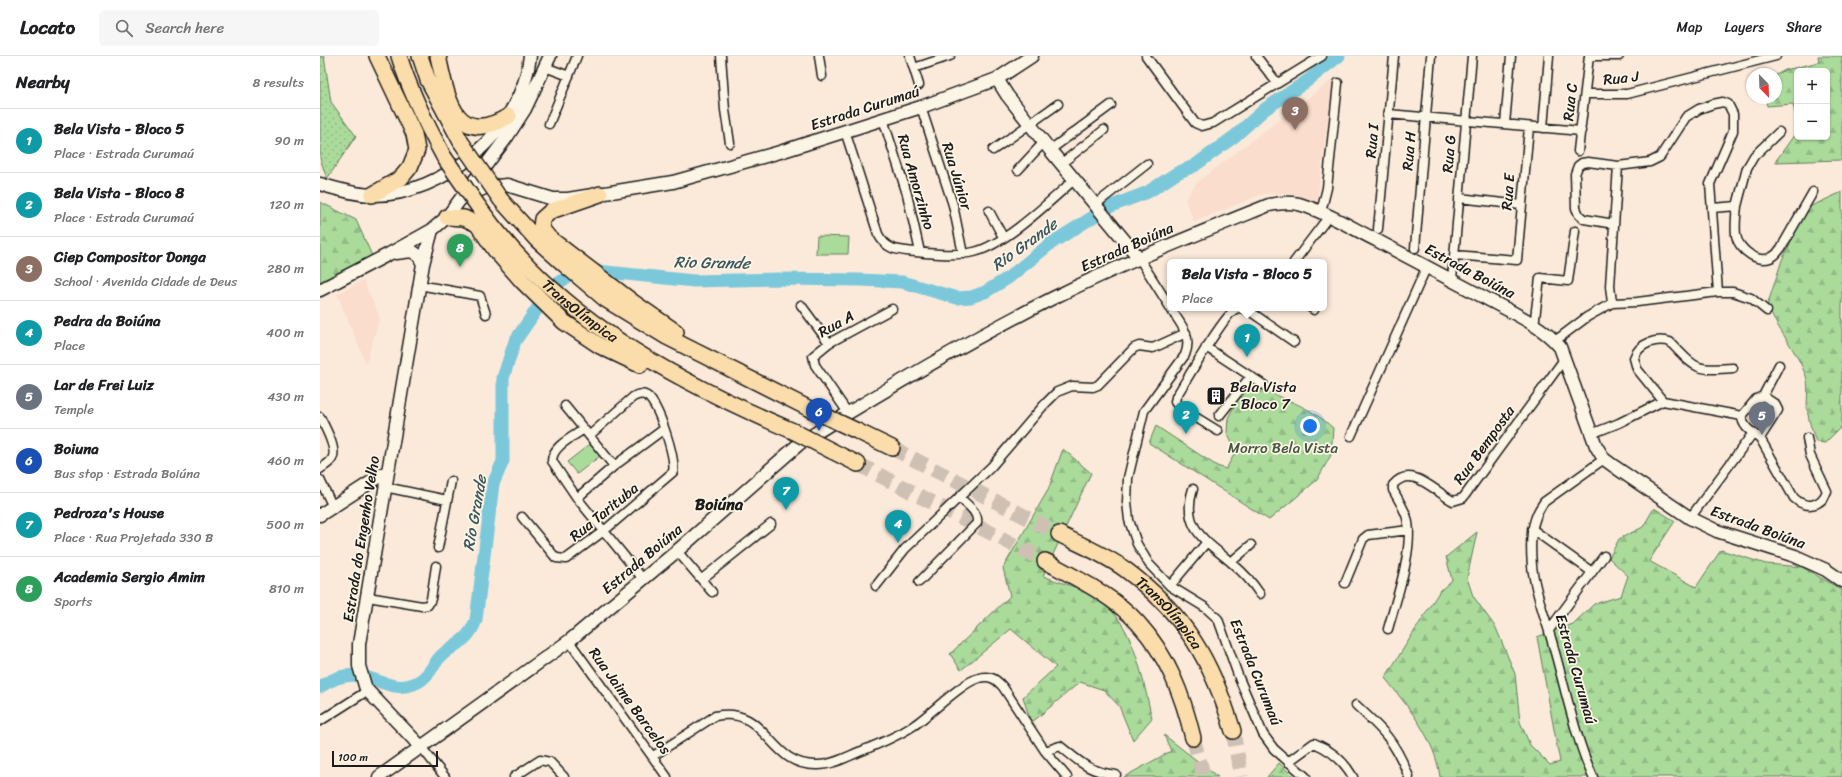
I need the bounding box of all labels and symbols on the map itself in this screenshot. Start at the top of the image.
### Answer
street label: Rua J [1602,63,1641,93]
north arrow [1746,68,1782,104]
street label: Estrada Curumaú [807,78,924,138]
street label: Rua C [1555,81,1585,122]
pin: 3 [1282,97,1308,130]
street label: Rua I [1358,122,1387,159]
street label: Rua H [1394,130,1424,172]
street label: Rua Amorzinho [890,131,942,233]
street label: Rua G [1434,134,1464,174]
street label: Rua Júnior [934,139,980,214]
street label: Rua E [1493,171,1523,212]
water label: Rio Grande [985,209,1065,279]
street label: Estrada Boiúna [1076,215,1178,279]
pin: 8 [447,234,473,267]
street label: Estrada Boiúna [1420,236,1520,306]
water label: Rio Grande [674,247,752,278]
street label: TransOlímpica [536,272,624,350]
street label: Rua A [813,303,859,345]
pin: 1 [1234,324,1260,357]
place label: Bela Vista - Bloco 7 [1230,374,1297,417]
building icon: Bela Vista - Bloco 7 [1205,385,1227,407]
pin: 6 [806,398,832,431]
street label: Rua Bemposta [1446,399,1522,490]
pin: 2 [1173,401,1199,434]
pin: 5 [1749,402,1775,435]
your location [1300,416,1320,436]
park label: Morro Bela Vista [1228,435,1339,461]
street label: Estrada do Engenho Velho [335,454,387,624]
water label: Rio Grande [454,471,496,553]
street label: Rua Tarituba [564,475,645,548]
pin: 7 [773,477,799,510]
district label: Boiúna [695,490,744,519]
street label: Estrada Boiúna [1707,498,1810,556]
pin: 4 [885,510,911,543]
street label: Estrada Boiúna [596,517,689,601]
street label: TransOlímpica [1130,569,1209,655]
street label: Estrada Curumaú [1548,611,1604,728]
street label: Estrada Curumaú [1223,615,1290,730]
street label: Rua Jaime Barcelos [582,642,678,760]
scale bar [332,749,438,768]

